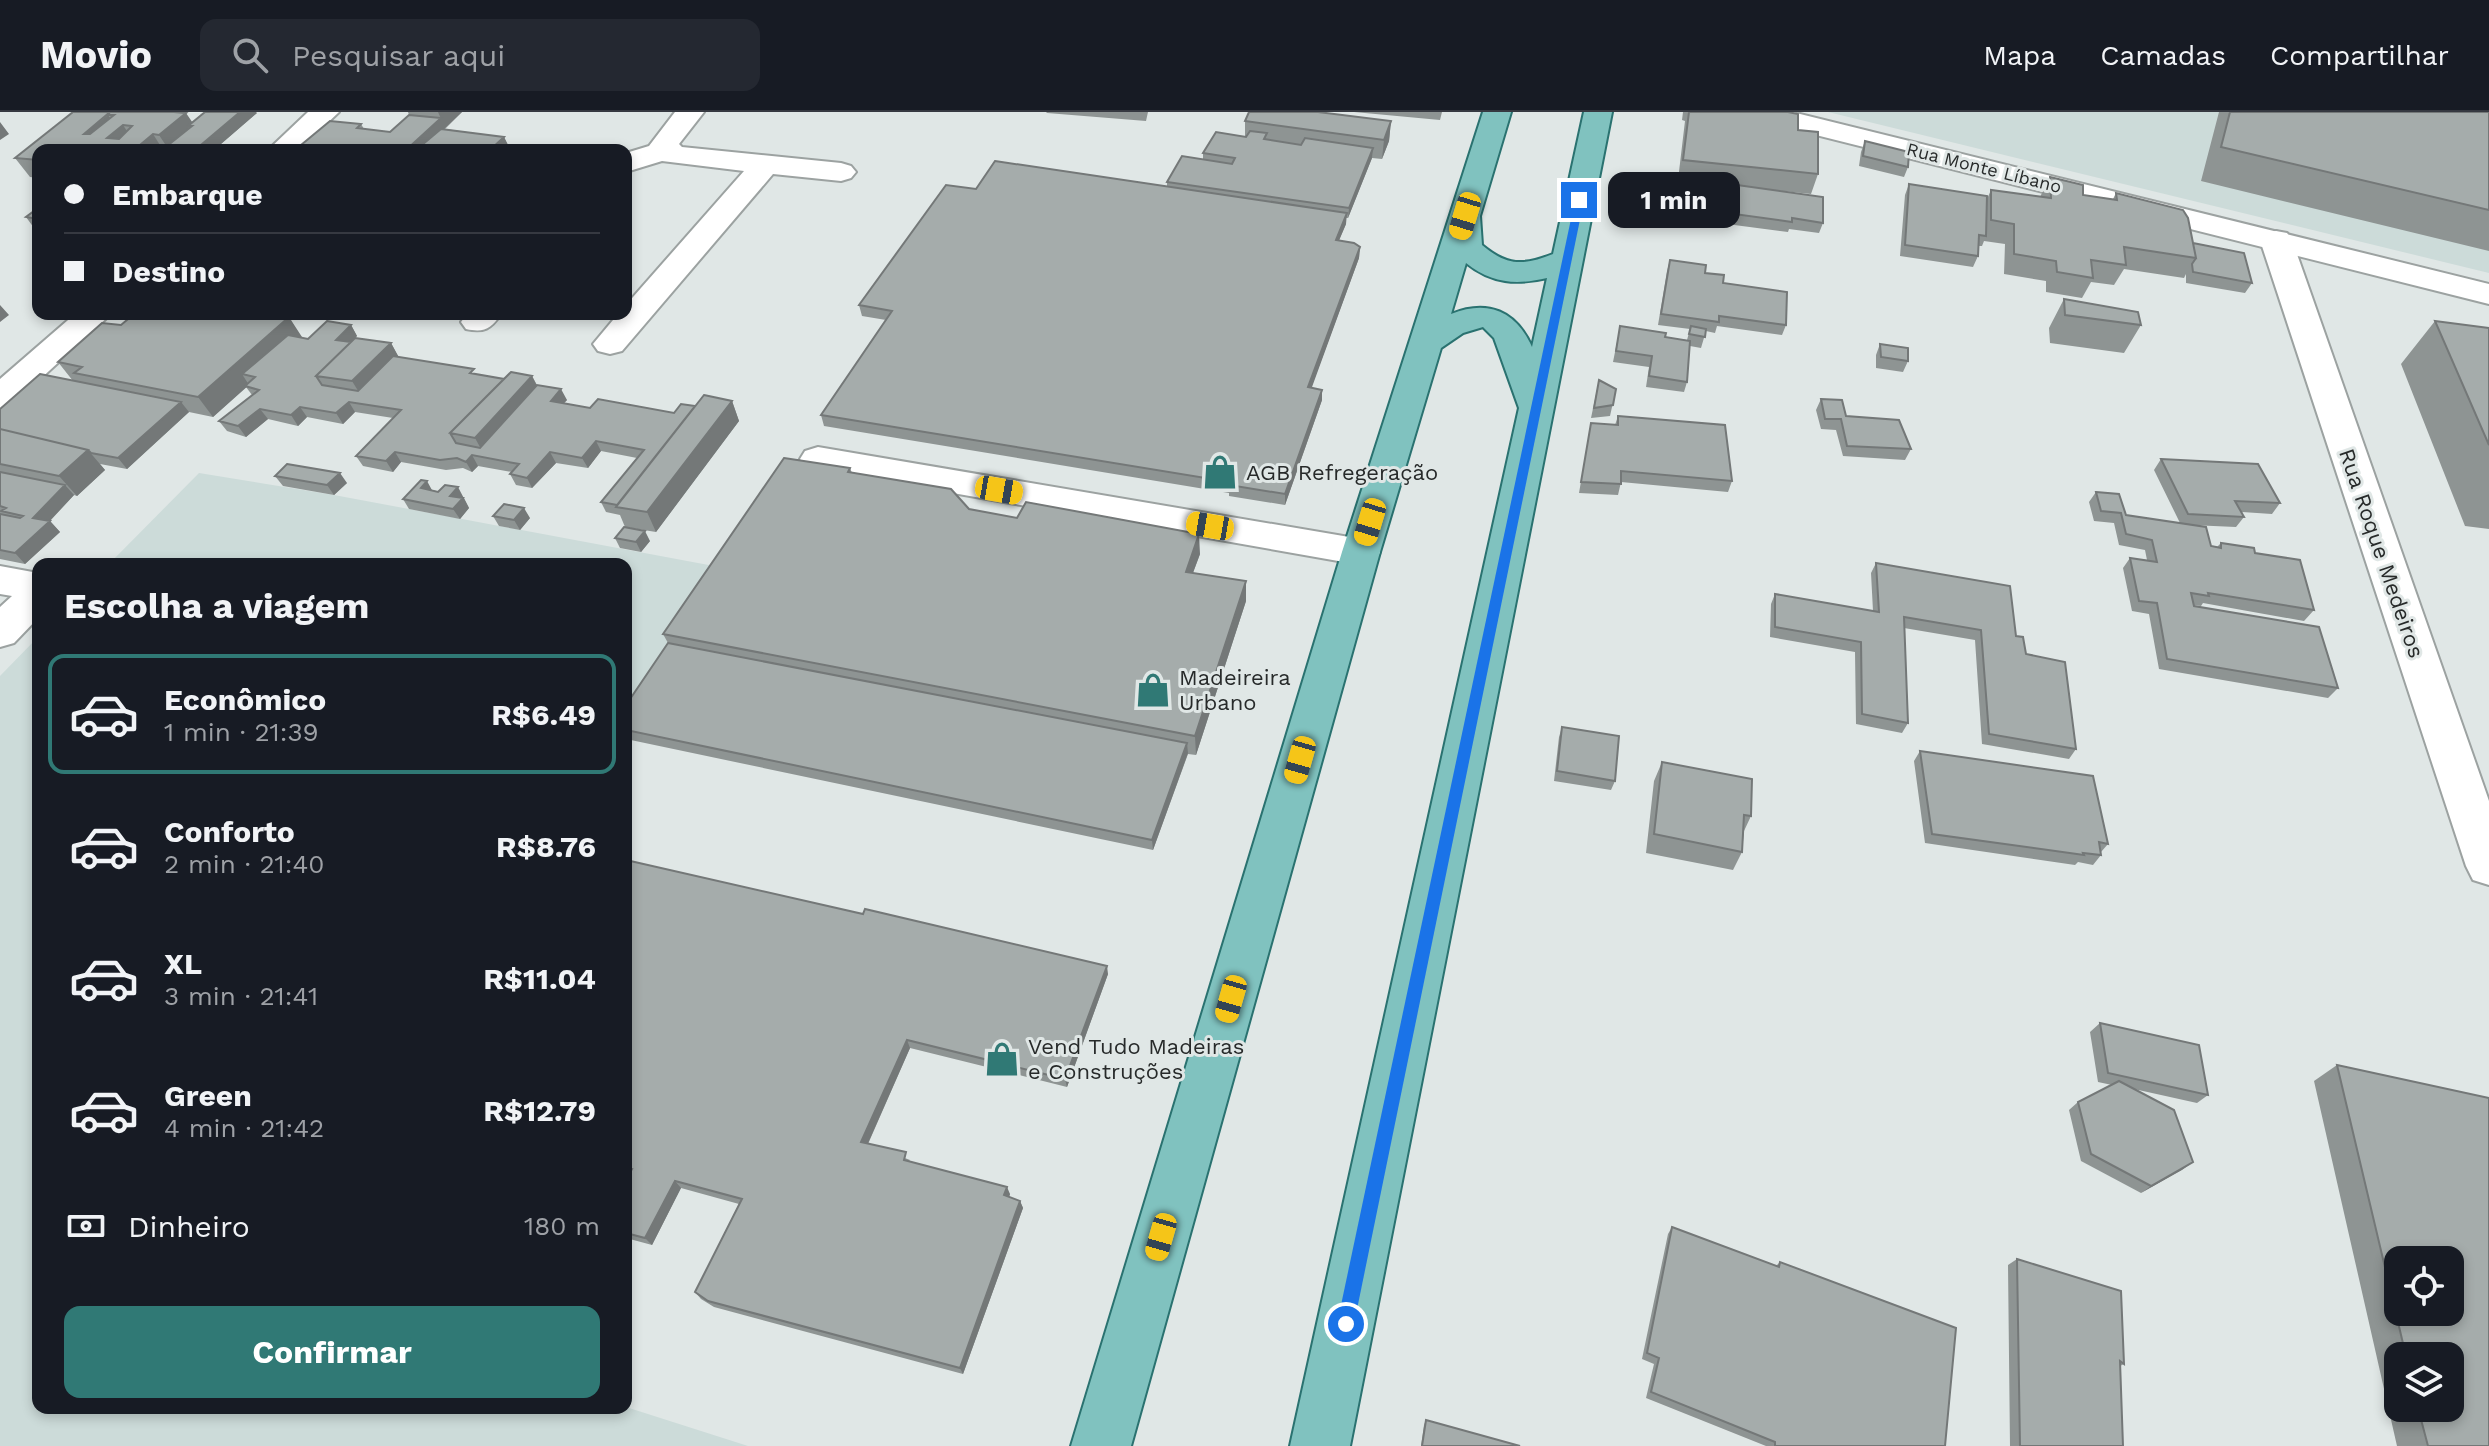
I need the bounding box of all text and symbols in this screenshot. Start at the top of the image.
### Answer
search box [200,19,760,91]
text: Movio [40,33,152,77]
icon: search [228,33,272,77]
text: Pesquisar aqui [292,38,505,73]
text: Mapa [1983,39,2056,72]
text: Camadas [2100,39,2226,72]
text: Compartilhar [2270,39,2449,72]
street label: Rua Monte Líbano [1905,138,2064,197]
callout: 1 min [1607,172,1739,228]
text: Embarque [112,177,263,212]
route end [1561,182,1597,218]
text: 1 min [1641,185,1707,215]
car [1447,190,1483,242]
text: Destino [112,254,225,289]
street label: Rua Roque Medeiros [2334,445,2429,661]
shop icon: AGB Refregeração [1201,453,1239,491]
place label: AGB Refregeração [1246,460,1438,485]
car [973,474,1025,506]
car [1352,496,1388,548]
car [1184,510,1236,542]
text: Escolha a viagem [64,585,369,627]
place label: Madeireira Urbano [1179,665,1291,715]
shop icon: Madeireira Urbano [1134,671,1172,709]
icon: car [68,678,140,750]
text: Econômico [164,682,326,717]
text: R$6.49 [491,697,596,732]
text: 1 min · 21:39 [164,717,319,747]
car [1282,734,1318,786]
icon: car [68,810,140,882]
text: Conforto [164,814,295,849]
text: R$8.76 [496,829,596,864]
text: 2 min · 21:40 [164,849,324,879]
icon: car [68,942,140,1014]
text: XL [164,946,202,981]
text: R$11.04 [483,961,596,996]
car [1213,973,1249,1025]
text: 3 min · 21:41 [164,981,318,1011]
place label: Vend Tudo Madeiras e Construções [1028,1034,1244,1084]
shop icon: Vend Tudo Madeiras e Construções [983,1040,1021,1078]
icon: car [68,1074,140,1146]
text: Green [164,1078,252,1113]
text: R$12.79 [483,1093,596,1128]
text: 4 min · 21:42 [164,1113,324,1143]
icon: cash [64,1204,108,1248]
text: Dinheiro [128,1209,250,1244]
text: 180 m [524,1211,600,1241]
car [1143,1211,1179,1263]
map controls [2384,1246,2464,1422]
button: locate [2384,1246,2464,1326]
button: Confirmar [64,1306,600,1398]
route start [1328,1306,1364,1342]
button: layers [2384,1342,2464,1422]

